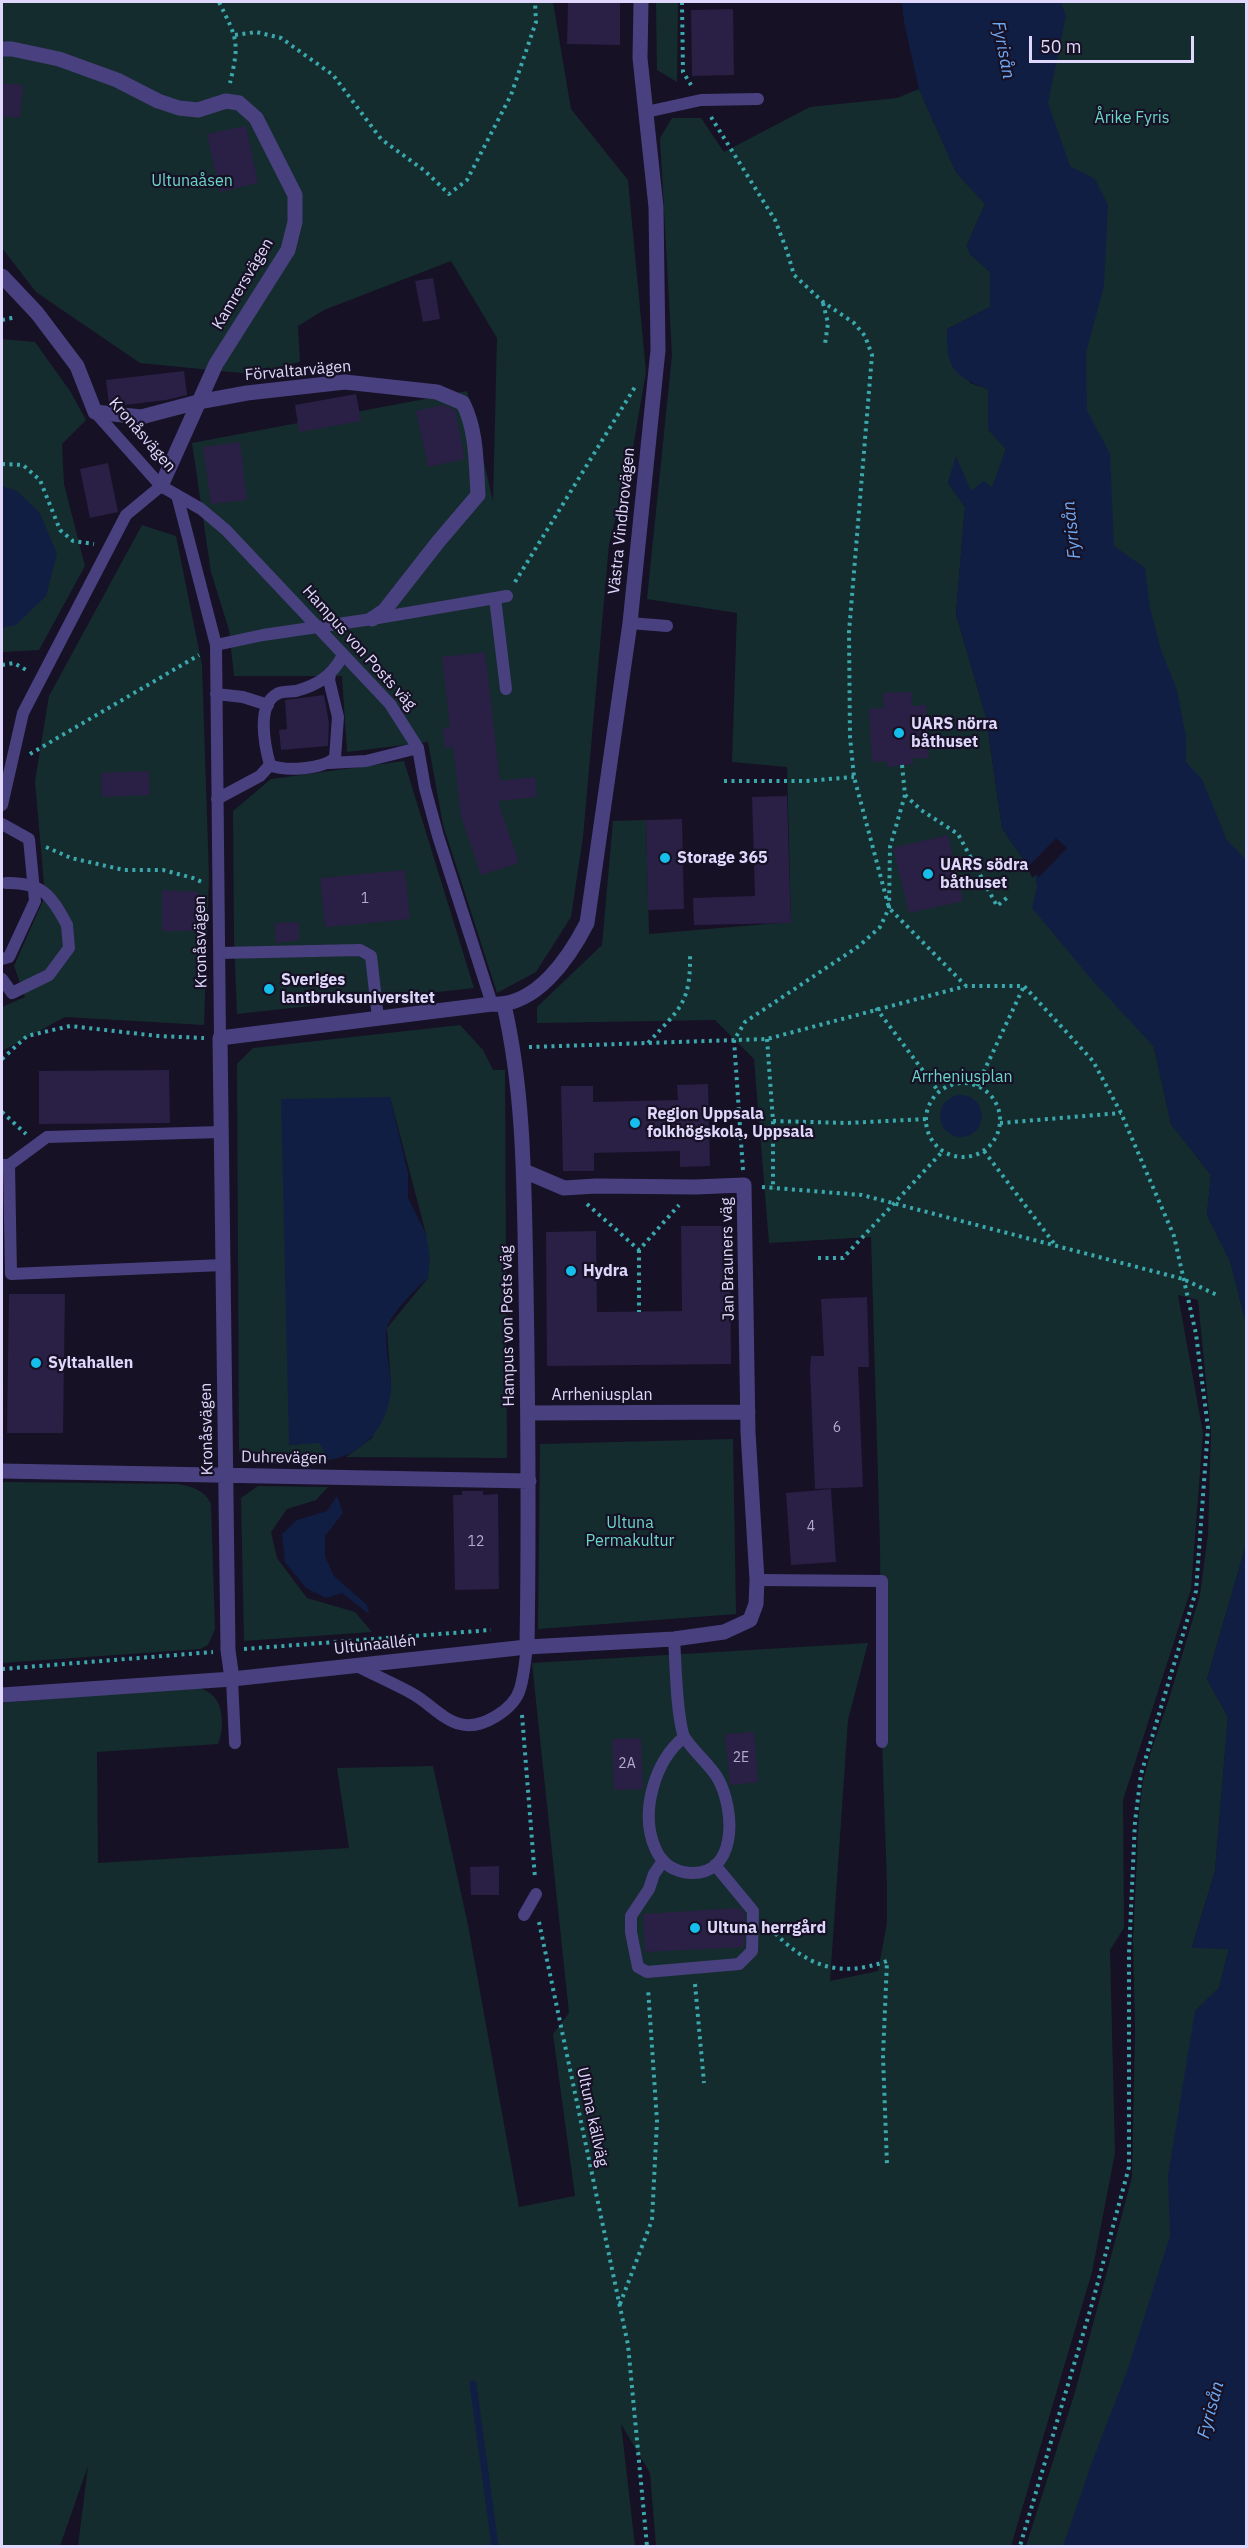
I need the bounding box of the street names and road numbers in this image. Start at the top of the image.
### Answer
street label: Kamrersvägen [208,235,278,333]
street label: Förvaltarvägen [244,357,352,385]
street label: Kronåsvägen [104,394,180,476]
street label: Västra Vindbrovägen [605,447,639,595]
street label: Hampus von Posts väg [298,582,420,714]
street label: Kronåsvägen [191,896,211,988]
street label: Jan Brauners väg [717,1197,739,1321]
street label: Hampus von Posts väg [497,1245,519,1407]
street label: Kronåsvägen [197,1383,217,1475]
street label: Arrheniusplan [551,1385,653,1405]
street label: Duhrevägen [241,1448,327,1468]
street label: Ultunaallén [333,1631,417,1659]
street label: Ultuna källväg [572,2065,612,2169]

